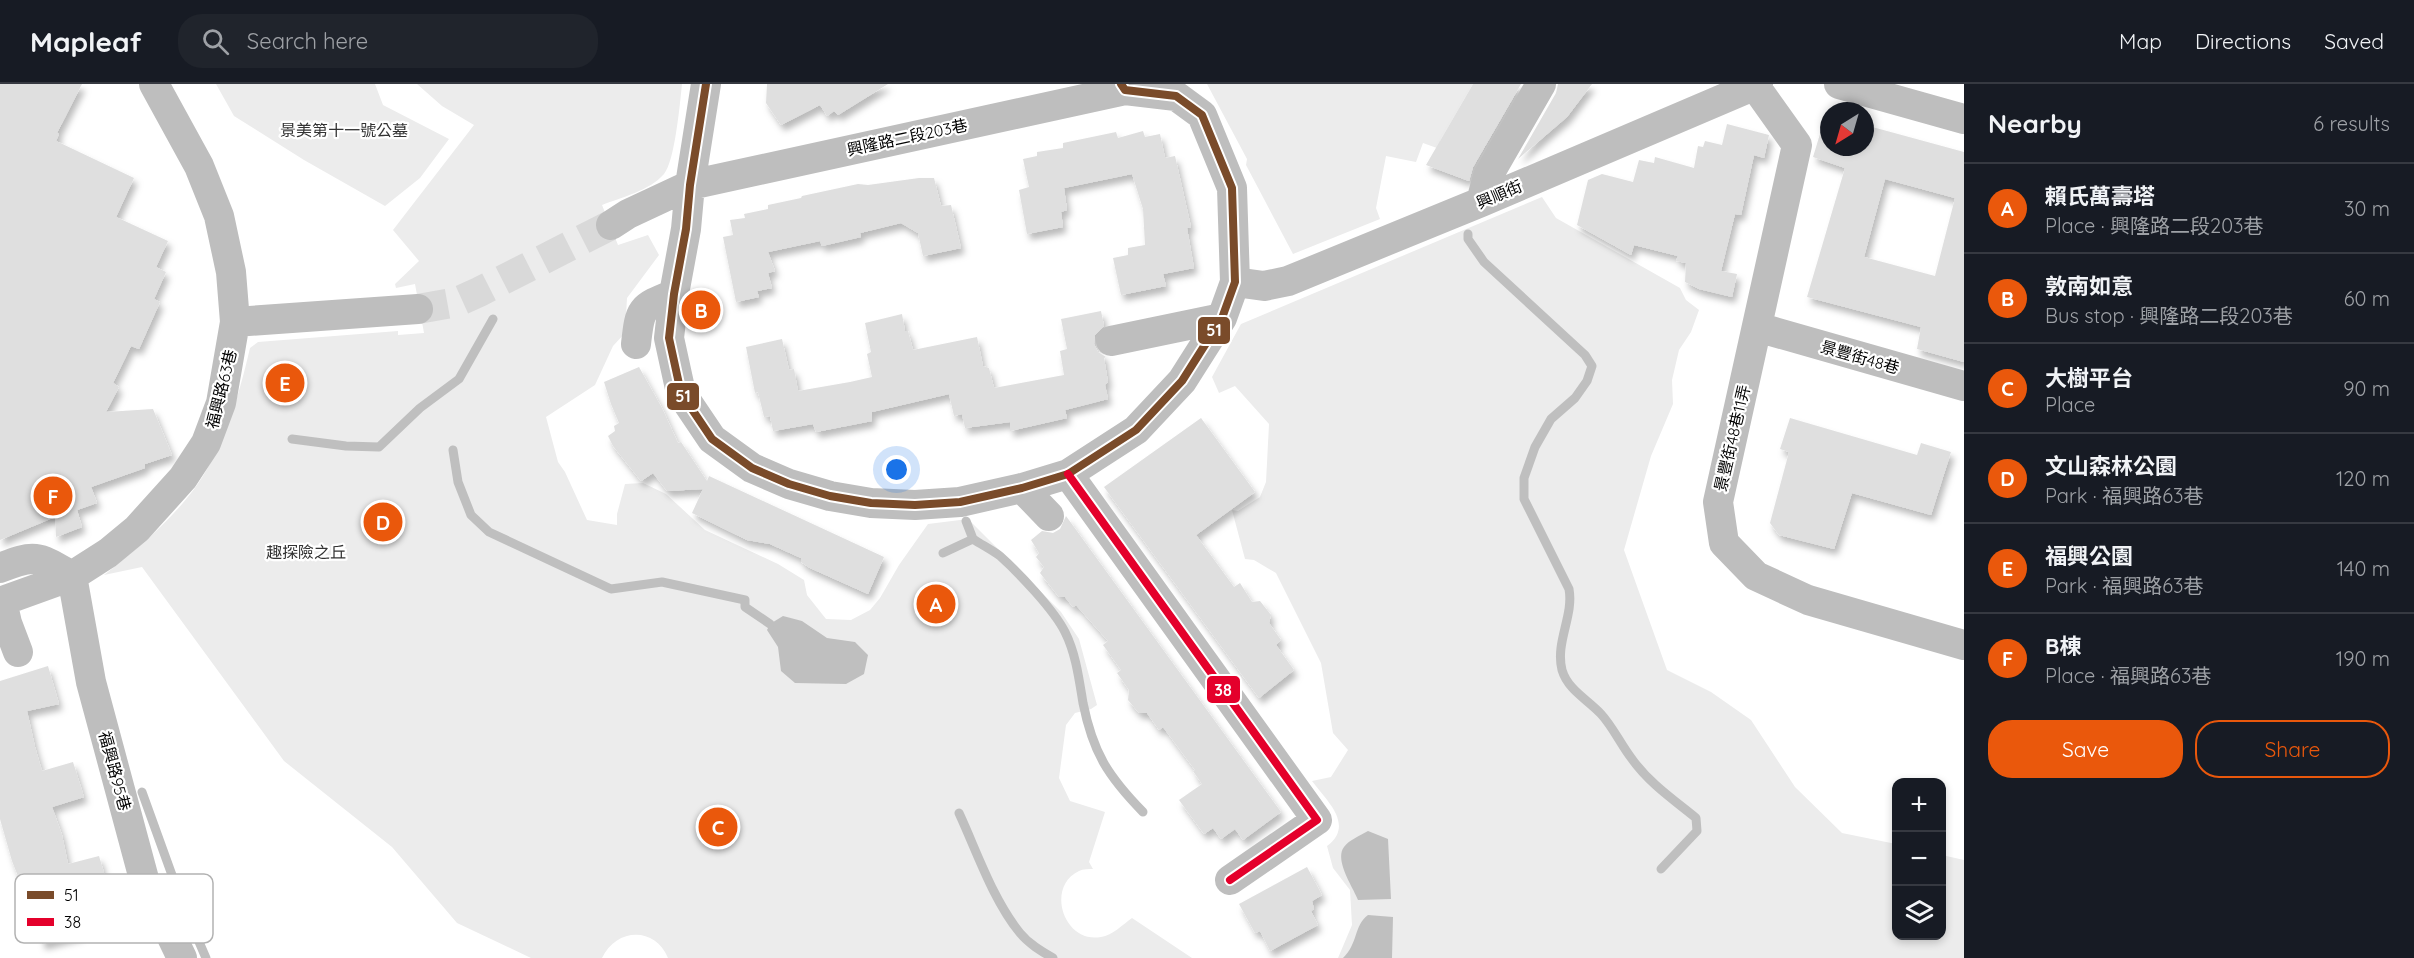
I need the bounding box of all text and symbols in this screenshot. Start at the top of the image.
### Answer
search box [178,14,598,68]
text: Mapleaf [30,24,142,59]
icon: search [199,25,232,58]
text: Search here [247,27,368,55]
text: Map [2119,28,2162,54]
text: Directions [2195,28,2291,54]
text: Saved [2324,28,2384,54]
north arrow [1820,102,1874,156]
text: Nearby [1988,107,2082,140]
text: 6 results [2313,111,2390,136]
street label: 興隆路二段203巷 [845,114,969,160]
park label: 景美第十一號公墓 [280,120,408,140]
street label: 興順街 [1473,175,1525,213]
text: 賴氏萬壽塔 [2045,182,2155,210]
text: A [2001,196,2014,221]
text: 30 m [2344,196,2390,221]
text: Place · 興隆路二段203巷 [2045,213,2264,238]
text: 敦南如意 [2045,272,2133,300]
text: B [2001,286,2014,311]
text: 60 m [2344,286,2390,311]
pin: B [682,288,720,332]
text: Bus stop · 興隆路二段203巷 [2045,303,2293,328]
line badge: 51 [1197,316,1231,345]
text: 51 [1206,320,1222,340]
street label: 景豐街48巷 [1818,336,1902,378]
street label: 福興路63巷 [201,347,241,431]
pin: E [266,360,304,406]
text: 大樹平台 [2045,364,2133,392]
text: C [2001,376,2014,401]
text: 90 m [2343,376,2390,401]
line badge: 51 [666,382,700,411]
street label: 景豐街48巷11弄 [1710,383,1754,493]
text: 51 [675,386,691,406]
text: Place [2045,392,2095,417]
text: 文山森林公園 [2045,452,2177,480]
your location [882,455,911,484]
text: D [2000,466,2015,491]
text: 120 m [2336,466,2390,491]
pin: F [34,474,72,518]
text: Park · 福興路63巷 [2045,483,2203,508]
pin: D [364,500,403,544]
park label: 趣探險之丘 [266,542,346,562]
text: 福興公園 [2045,542,2133,570]
text: E [2002,556,2013,581]
text: 140 m [2337,556,2390,581]
text: Park · 福興路63巷 [2045,573,2203,598]
pin: A [916,582,956,626]
text: B棟 [2045,632,2081,660]
text: F [2002,646,2013,671]
text: 190 m [2336,646,2390,671]
text: Place · 福興路63巷 [2045,663,2211,688]
line badge: 38 [1206,675,1241,704]
text: 38 [1214,680,1232,700]
button: Save [1988,720,2183,778]
button: Share [2195,720,2390,778]
street label: 福興路95巷 [95,729,135,813]
map controls [1892,778,1946,940]
button: + [1892,778,1946,832]
pin: C [698,804,738,850]
button: − [1892,832,1946,886]
legend [15,874,213,943]
text: 51 [64,885,79,905]
button: layers [1892,886,1946,940]
text: 38 [64,912,81,932]

